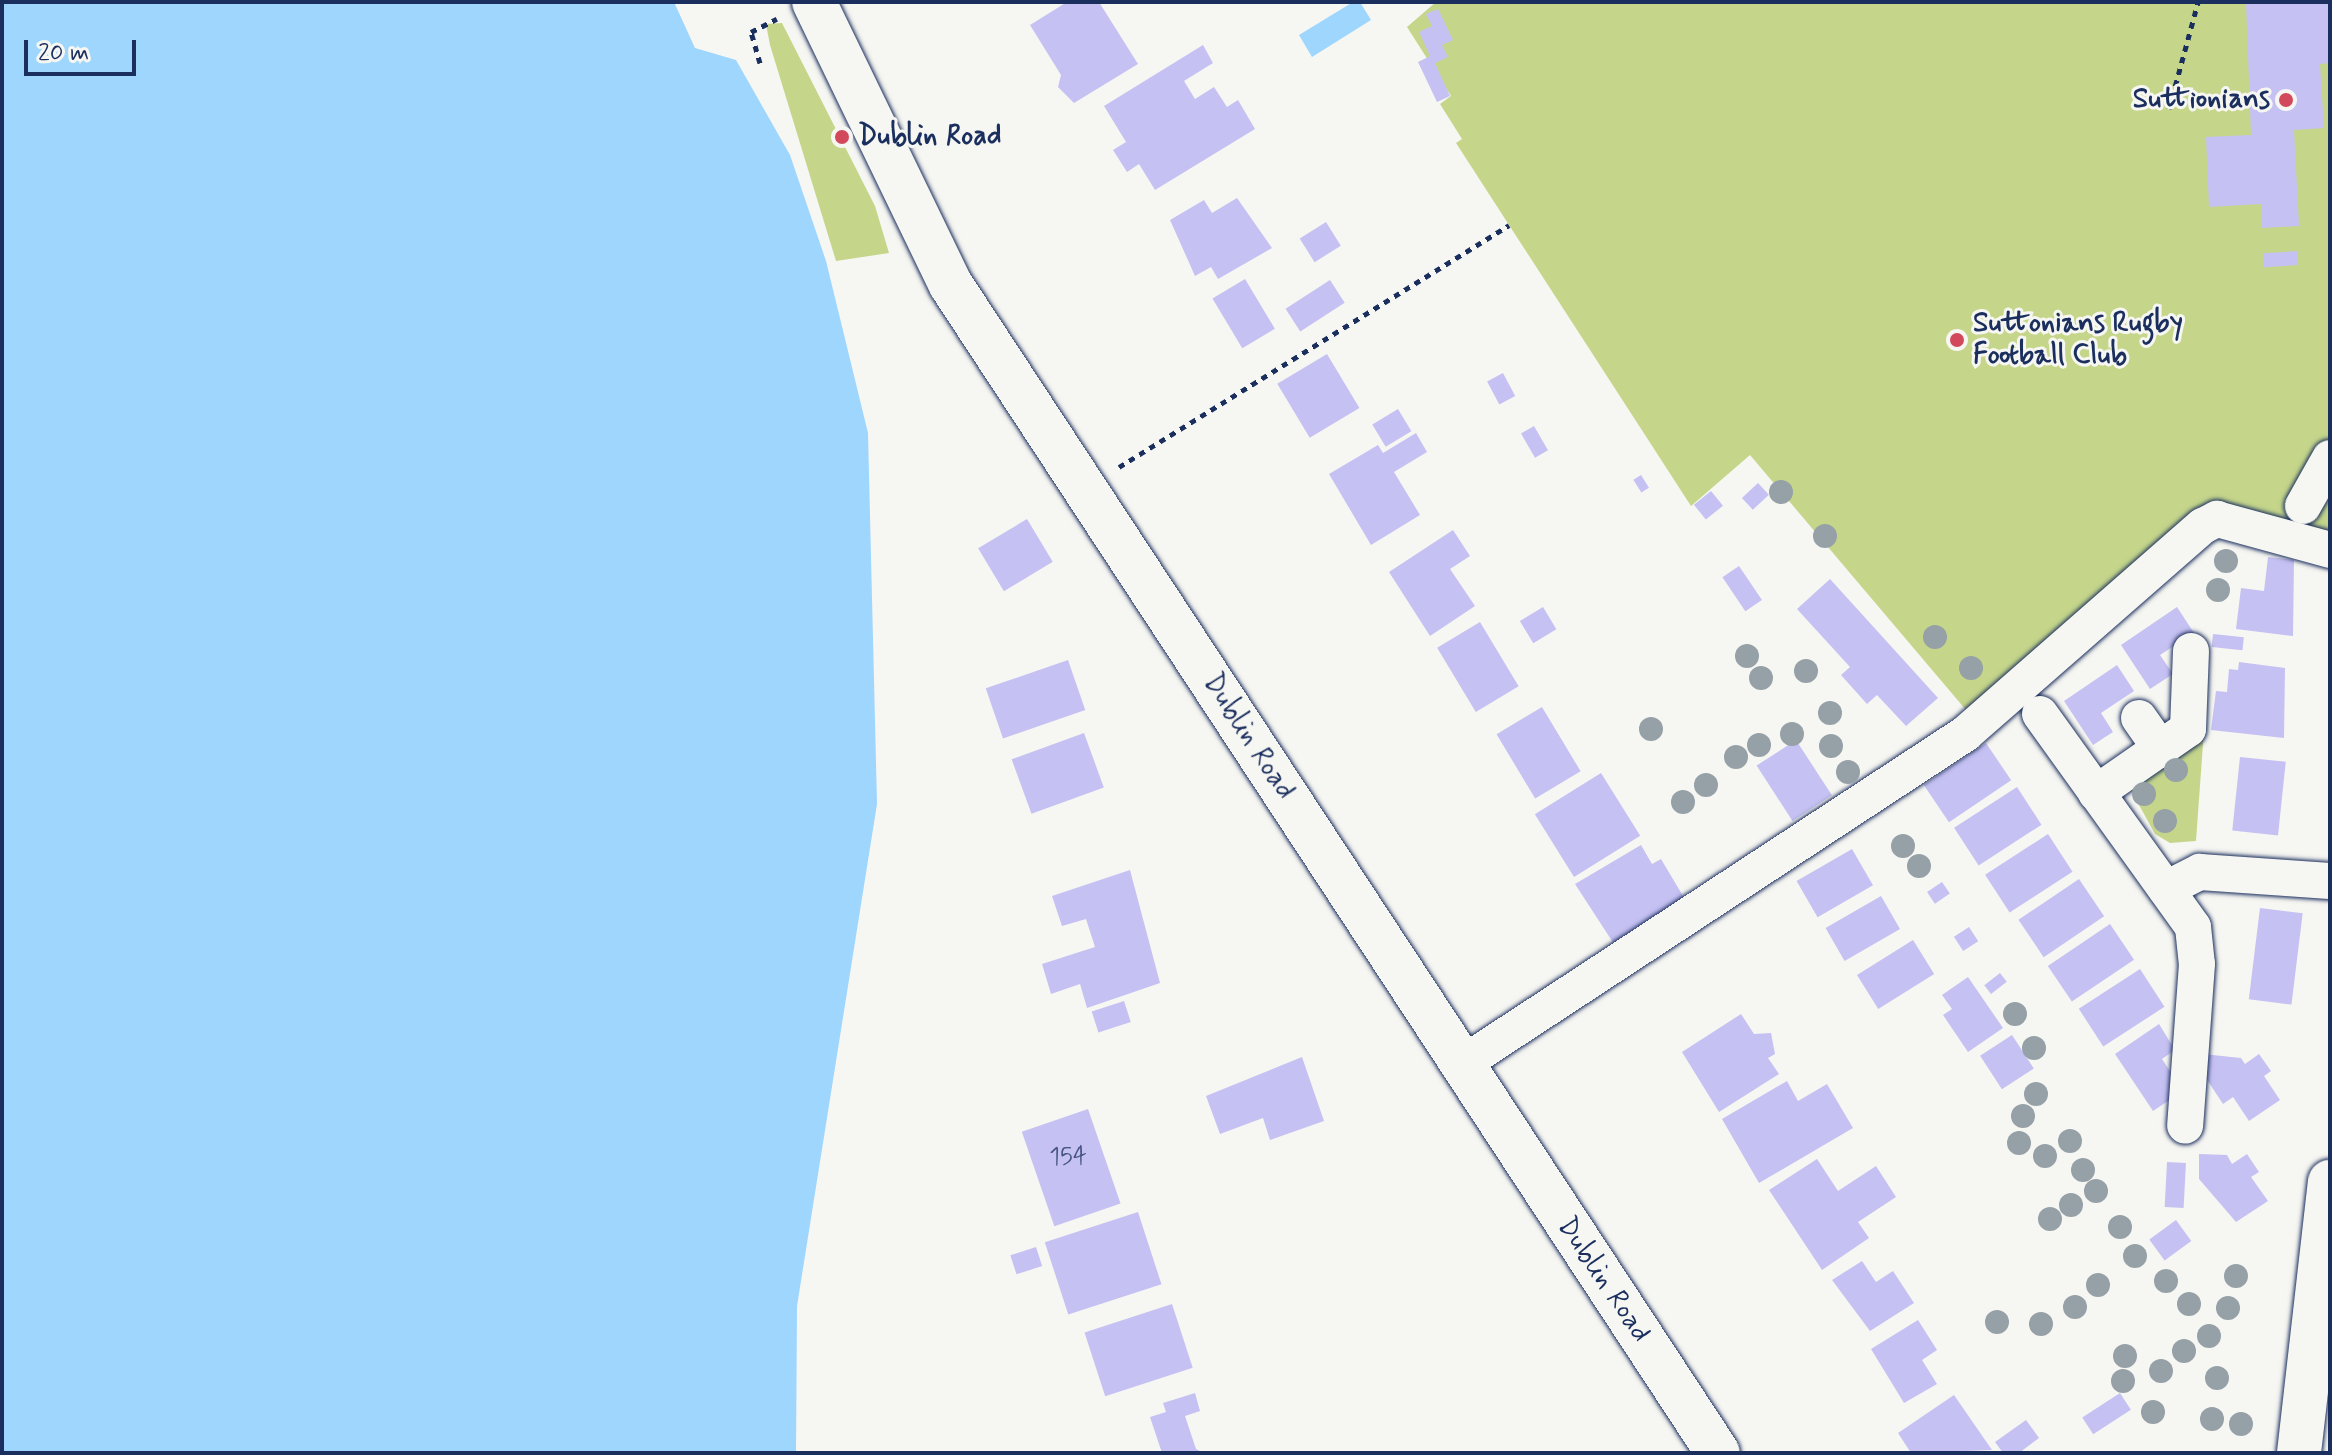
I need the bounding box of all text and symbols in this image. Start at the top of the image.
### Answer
scale bar [28,24,140,74]
text: 20 m [38,38,89,69]
place label: Suttionians [2133,83,2270,117]
marker: Suttionians [2277,91,2295,109]
place label: Dublin Road [858,120,1001,154]
marker: Dublin Road [833,128,851,146]
place label: Suttonians Rugby Football Club [1973,307,2183,373]
marker: Suttonians Rugby Football Club [1948,331,1966,349]
street label: Dublin Road [1195,668,1301,806]
house number: 154 [1049,1144,1087,1172]
street label: Dublin Road [1549,1211,1657,1349]

